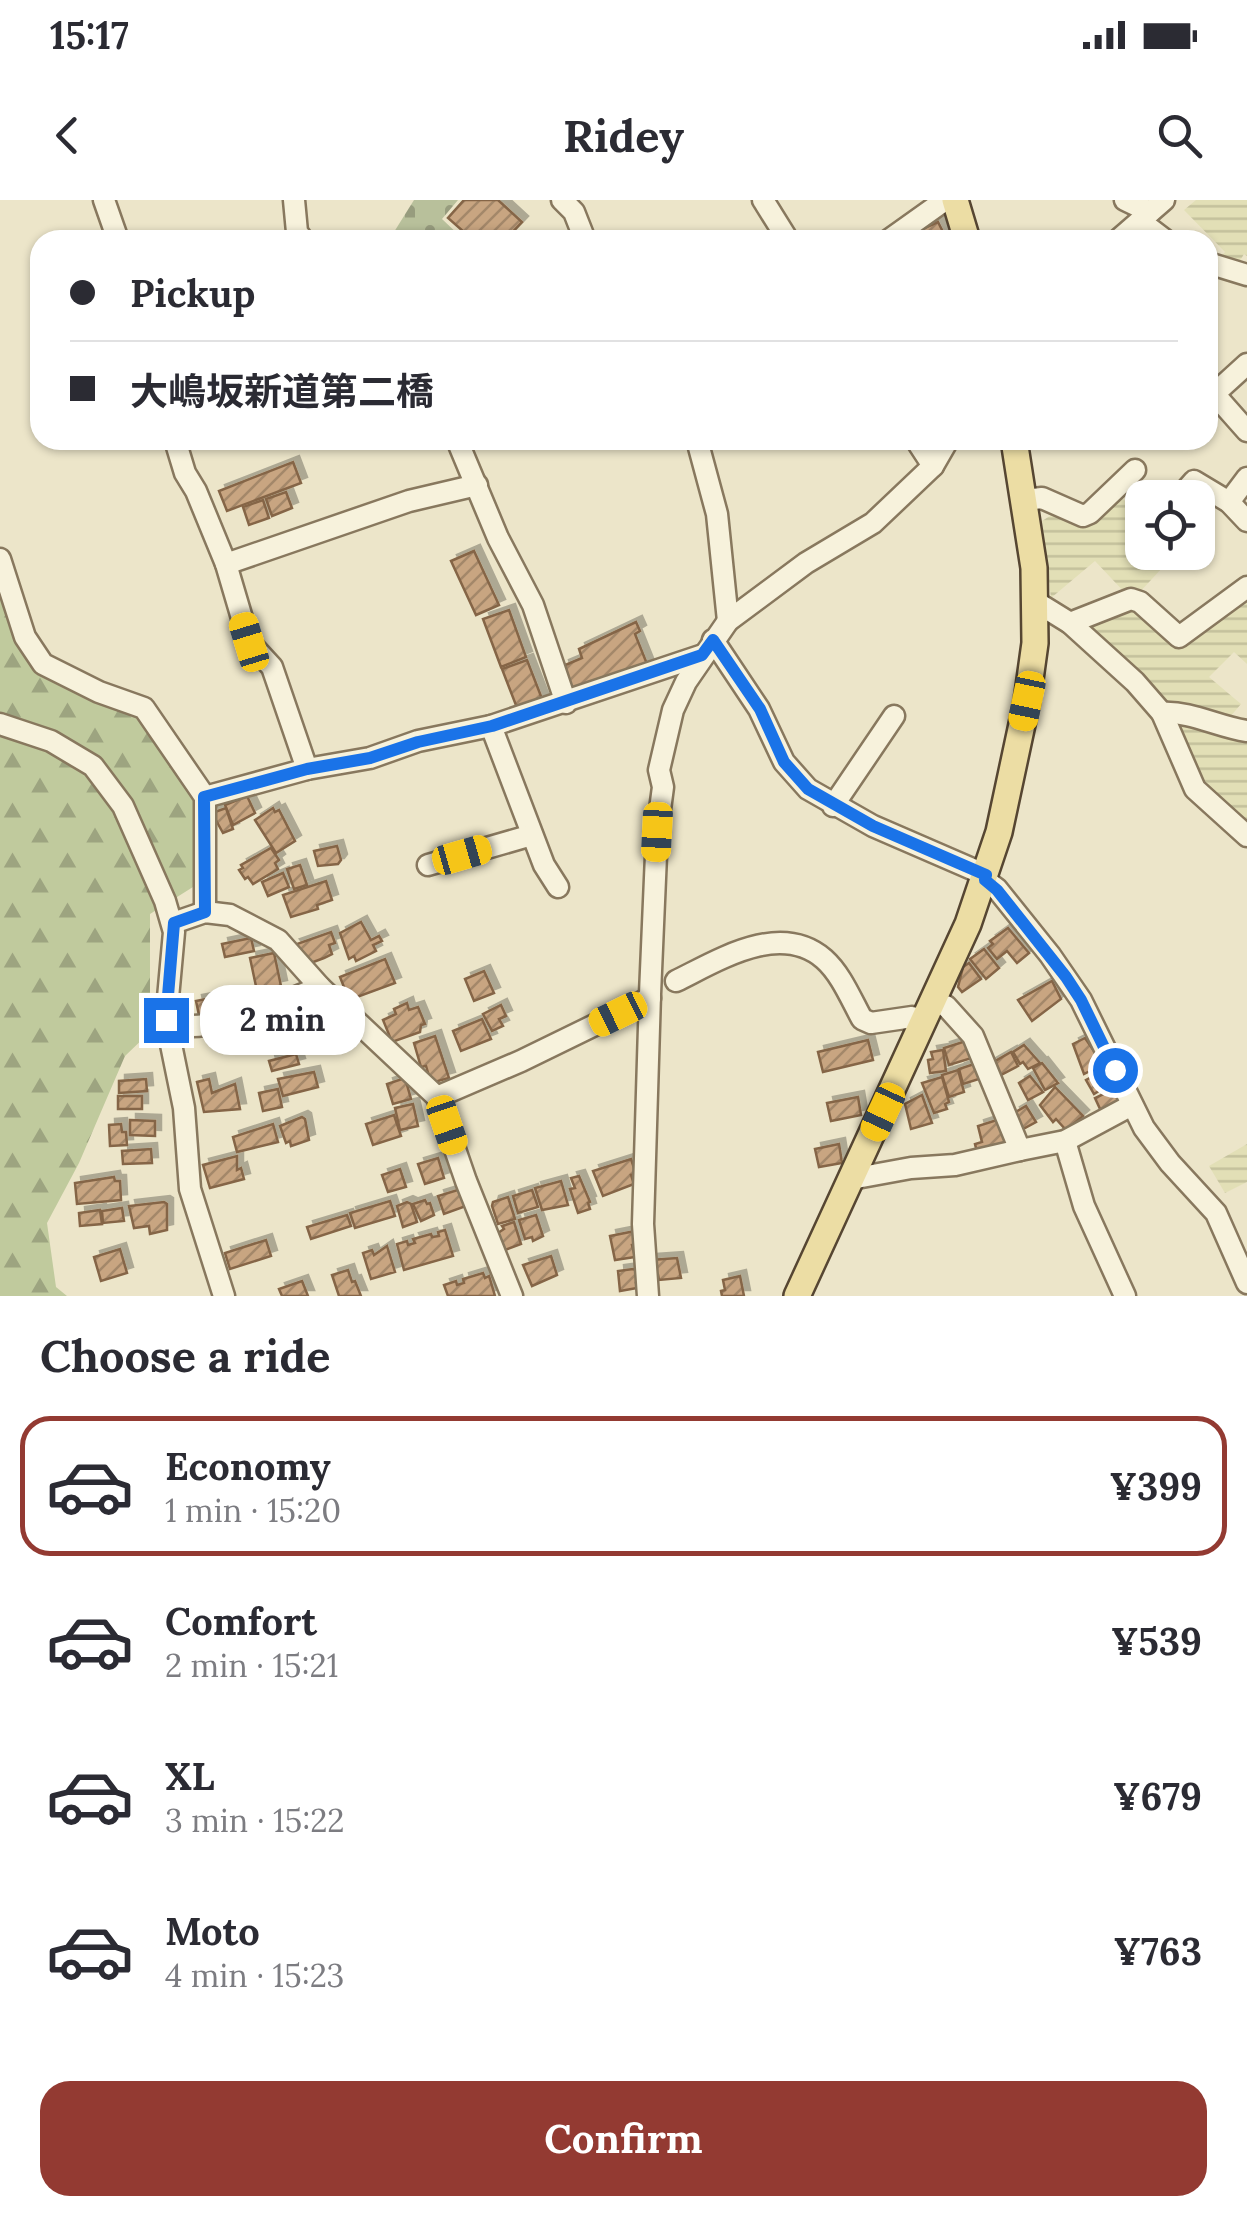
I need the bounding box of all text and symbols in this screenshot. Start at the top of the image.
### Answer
text: 15:17 [50,11,129,59]
text: Ridey [563,107,684,164]
icon: back [40,108,95,163]
icon: search [1152,108,1207,163]
text: Pickup [130,269,255,317]
text: 大嶋坂新道第二橋 [130,367,434,415]
map controls [1125,480,1215,570]
button: locate [1125,480,1215,570]
car [226,609,272,675]
car [1006,669,1048,733]
car [640,801,674,863]
car [429,832,495,878]
callout: 2 min [201,985,366,1055]
car [584,987,652,1041]
route end [144,998,189,1043]
text: 2 min [240,999,325,1040]
route start [1093,1048,1138,1093]
car [857,1078,909,1146]
car [423,1092,471,1158]
text: Choose a ride [40,1327,330,1384]
icon: car [45,1441,135,1531]
text: Economy [165,1442,331,1490]
text: ¥399 [1110,1462,1202,1510]
text: 1 min · 15:20 [165,1490,341,1531]
icon: car [45,1596,135,1686]
text: Comfort [165,1597,317,1645]
text: ¥539 [1111,1617,1202,1665]
text: 2 min · 15:21 [165,1645,338,1686]
icon: car [45,1751,135,1841]
text: XL [165,1752,215,1800]
text: ¥679 [1113,1772,1202,1820]
text: 3 min · 15:22 [165,1800,345,1841]
icon: car [45,1906,135,1996]
text: Moto [165,1907,260,1955]
text: ¥763 [1114,1927,1202,1975]
text: 4 min · 15:23 [165,1955,344,1996]
button: Confirm [40,2081,1207,2196]

